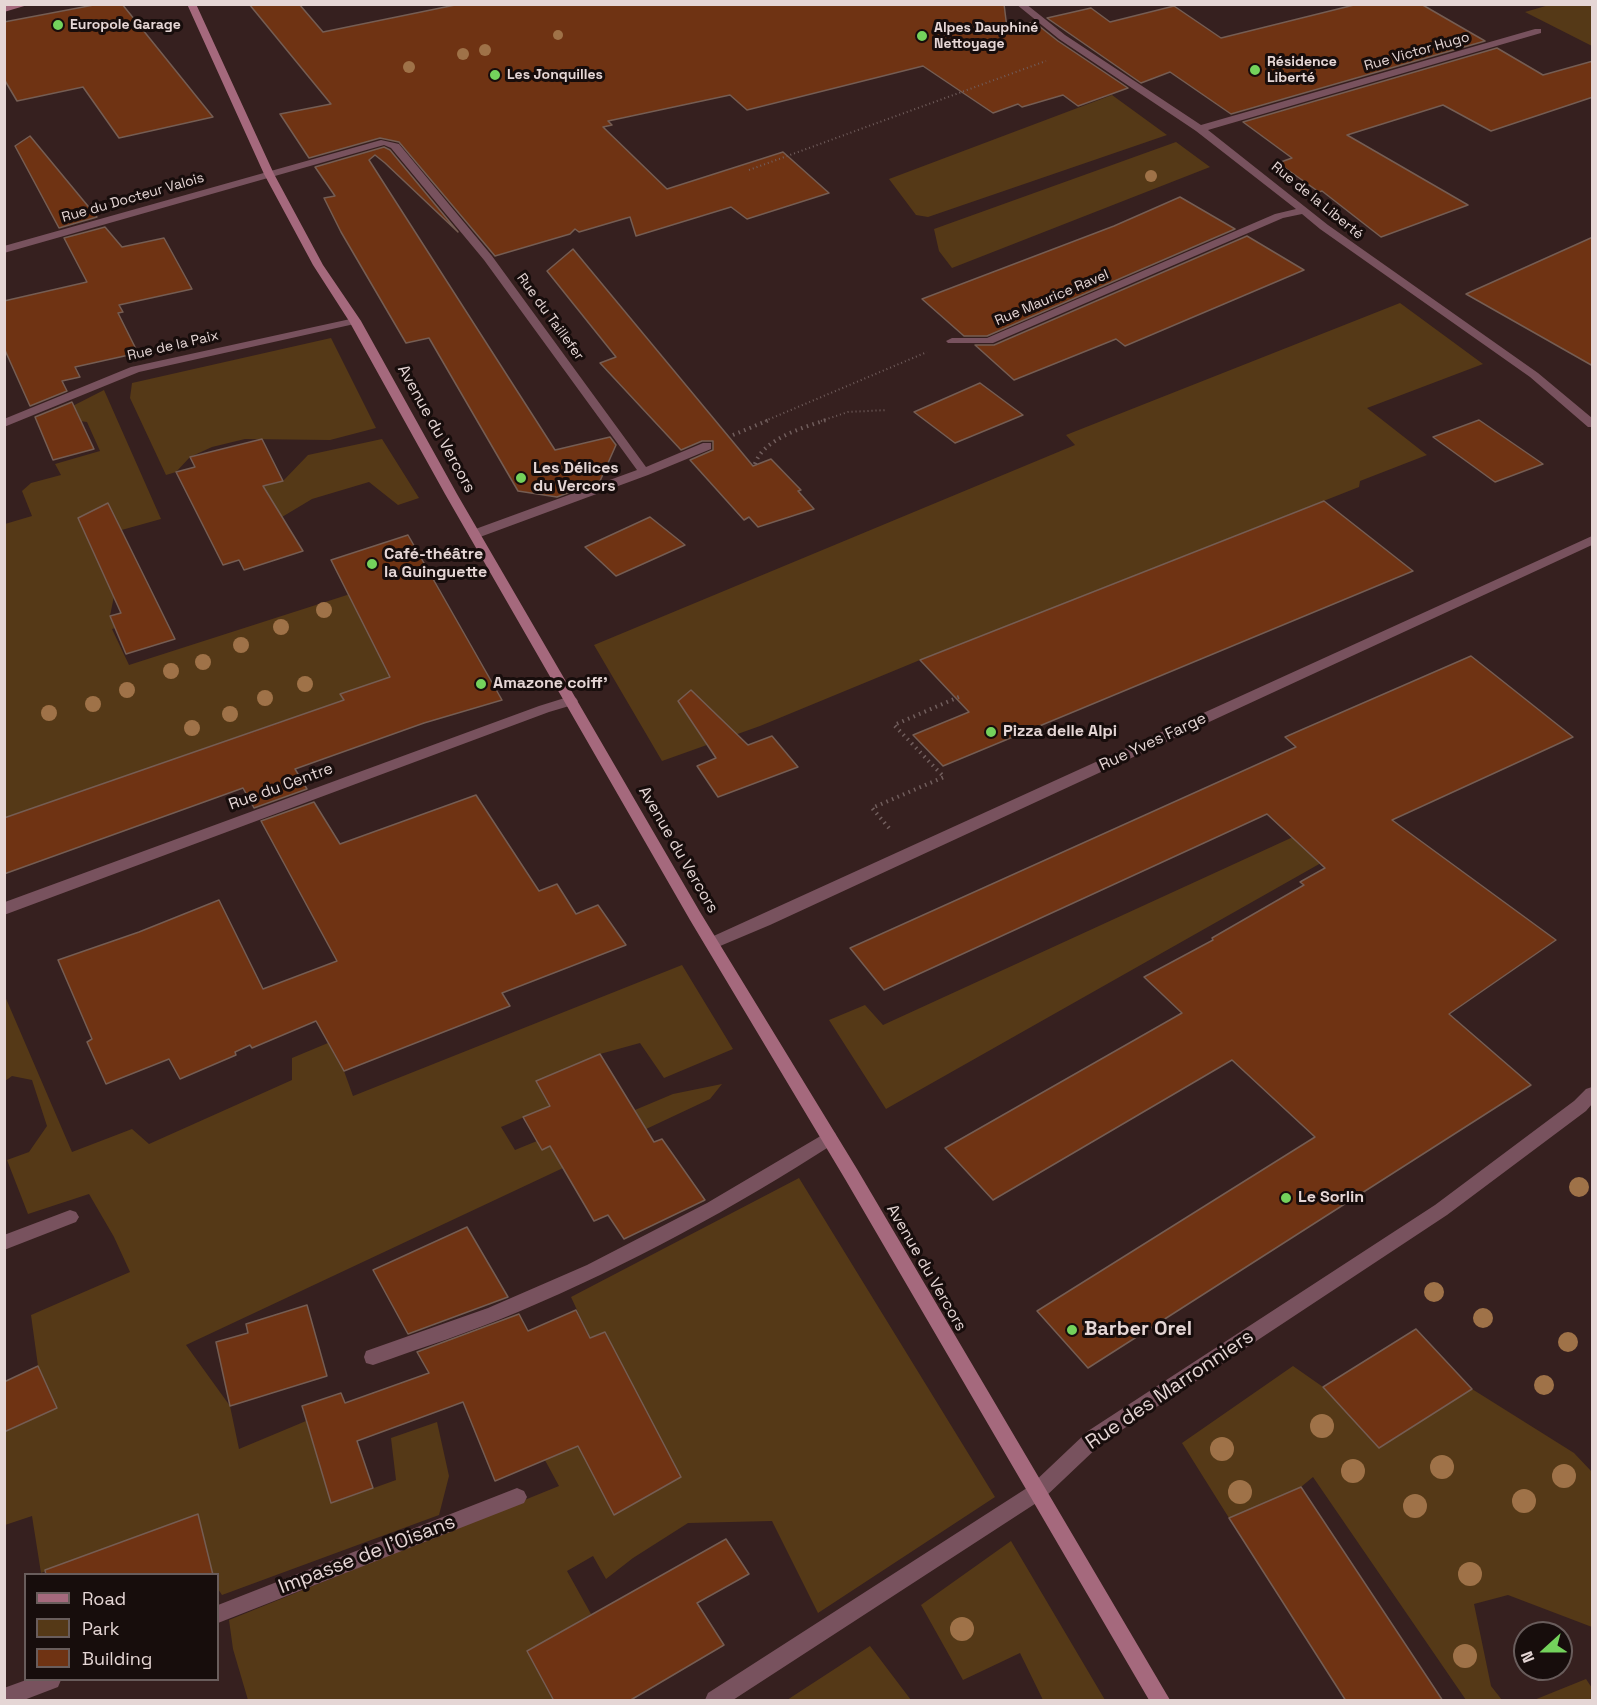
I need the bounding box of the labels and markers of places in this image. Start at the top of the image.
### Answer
place label: Europole Garage [70,17,181,33]
marker: Europole Garage [51,18,65,32]
place label: Alpes Dauphiné Nettoyage [934,20,1038,52]
marker: Alpes Dauphiné Nettoyage [915,29,929,43]
place label: Résidence Liberté [1267,54,1337,86]
marker: Résidence Liberté [1248,63,1262,77]
place label: Les Jonquilles [507,67,603,83]
marker: Les Jonquilles [488,68,502,82]
place label: Les Délices du Vercors [533,459,619,497]
marker: Les Délices du Vercors [514,471,528,485]
place label: Café-théâtre la Guinguette [384,545,487,583]
marker: Café-théâtre la Guinguette [365,557,379,571]
place label: Amazone coiff' [493,674,608,694]
marker: Amazone coiff' [474,677,488,691]
place label: Pizza delle Alpi [1003,722,1117,742]
marker: Pizza delle Alpi [984,725,998,739]
place label: Le Sorlin [1298,1188,1364,1208]
marker: Le Sorlin [1279,1191,1293,1205]
place label: Barber Orel [1084,1318,1192,1342]
marker: Barber Orel [1065,1323,1079,1337]

